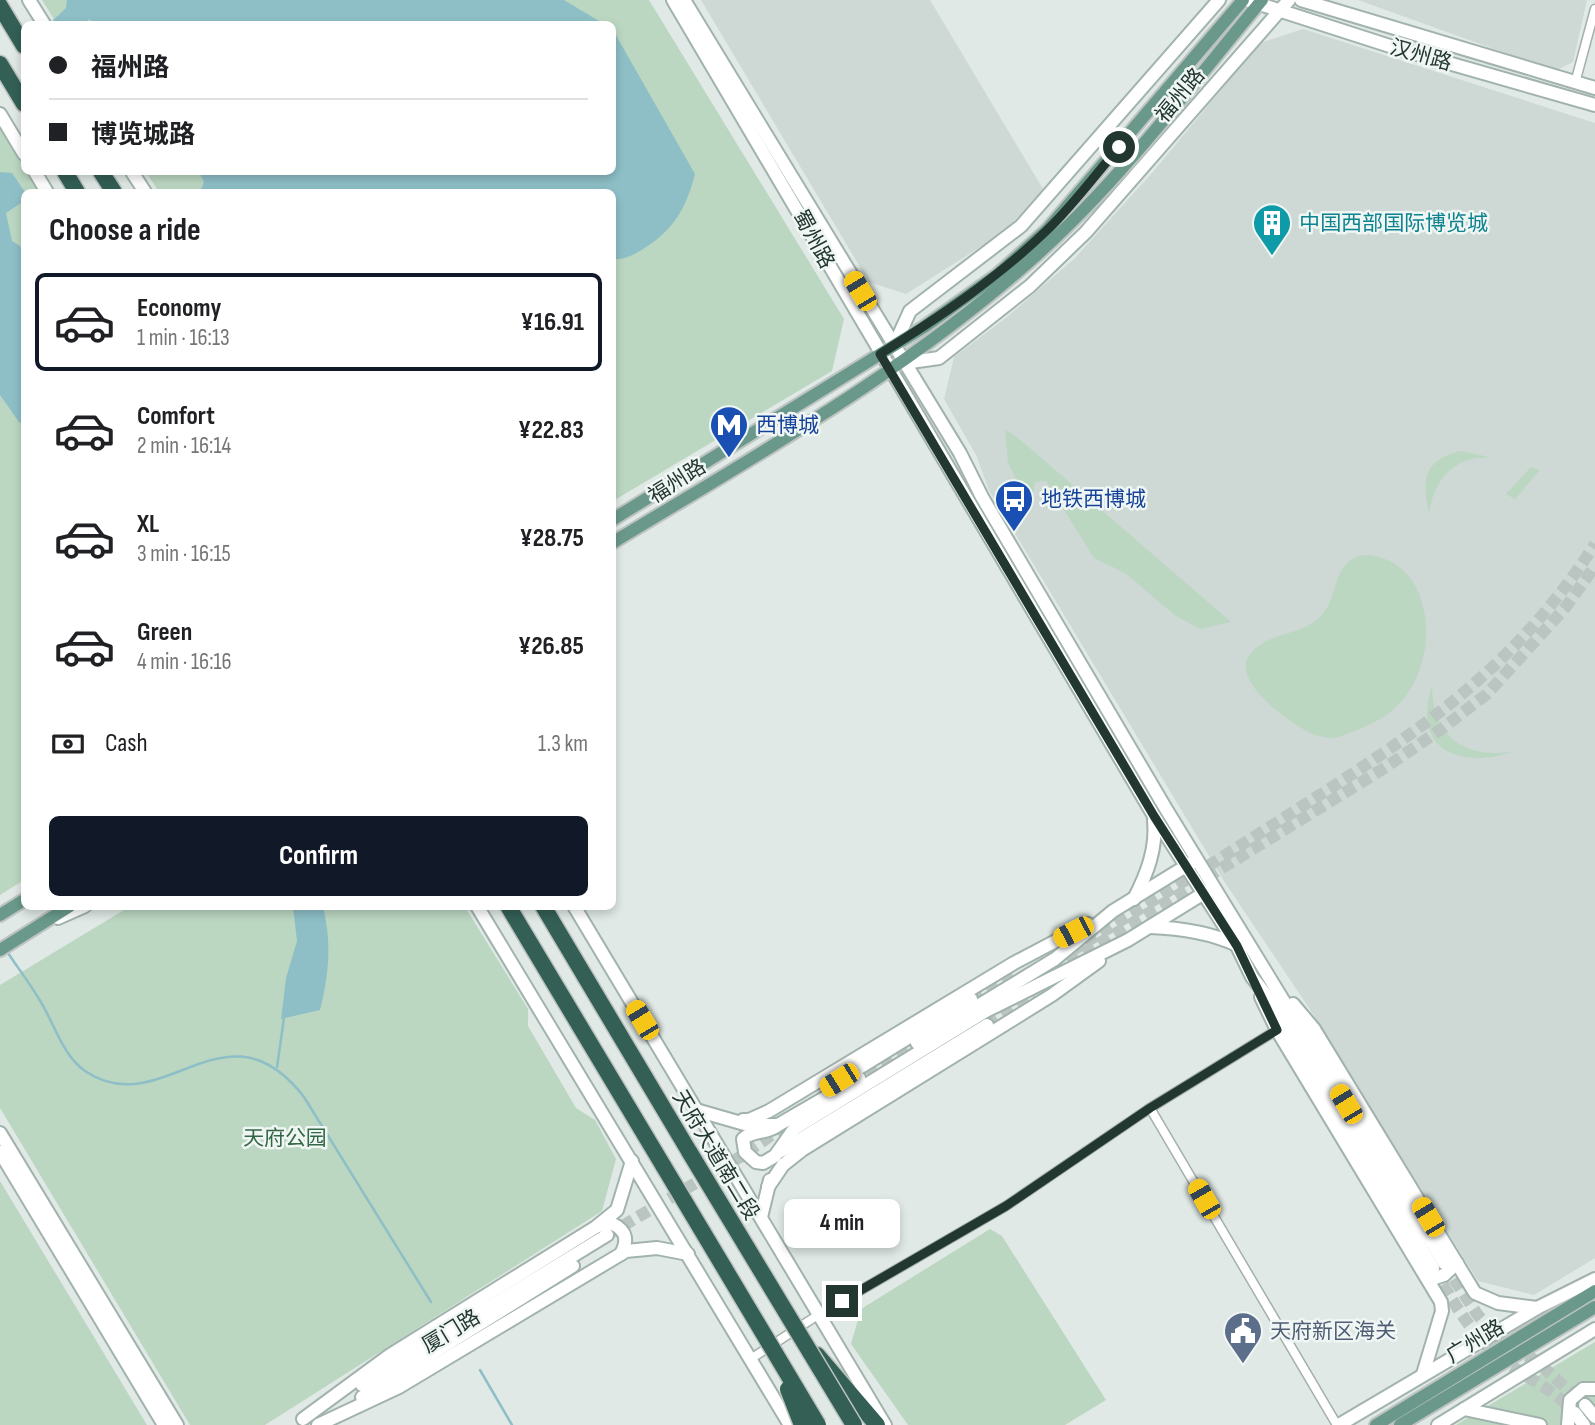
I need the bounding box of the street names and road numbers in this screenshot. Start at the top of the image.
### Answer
street label: 汉州路 [1387,35,1455,76]
street label: 福州路 [1151,63,1210,127]
street label: 蜀州路 [788,206,839,273]
street label: 福州路 [644,454,711,509]
street label: 天府大道南二段 [667,1086,764,1225]
street label: 厦门路 [418,1304,485,1358]
street label: 广州路 [1442,1314,1509,1368]

